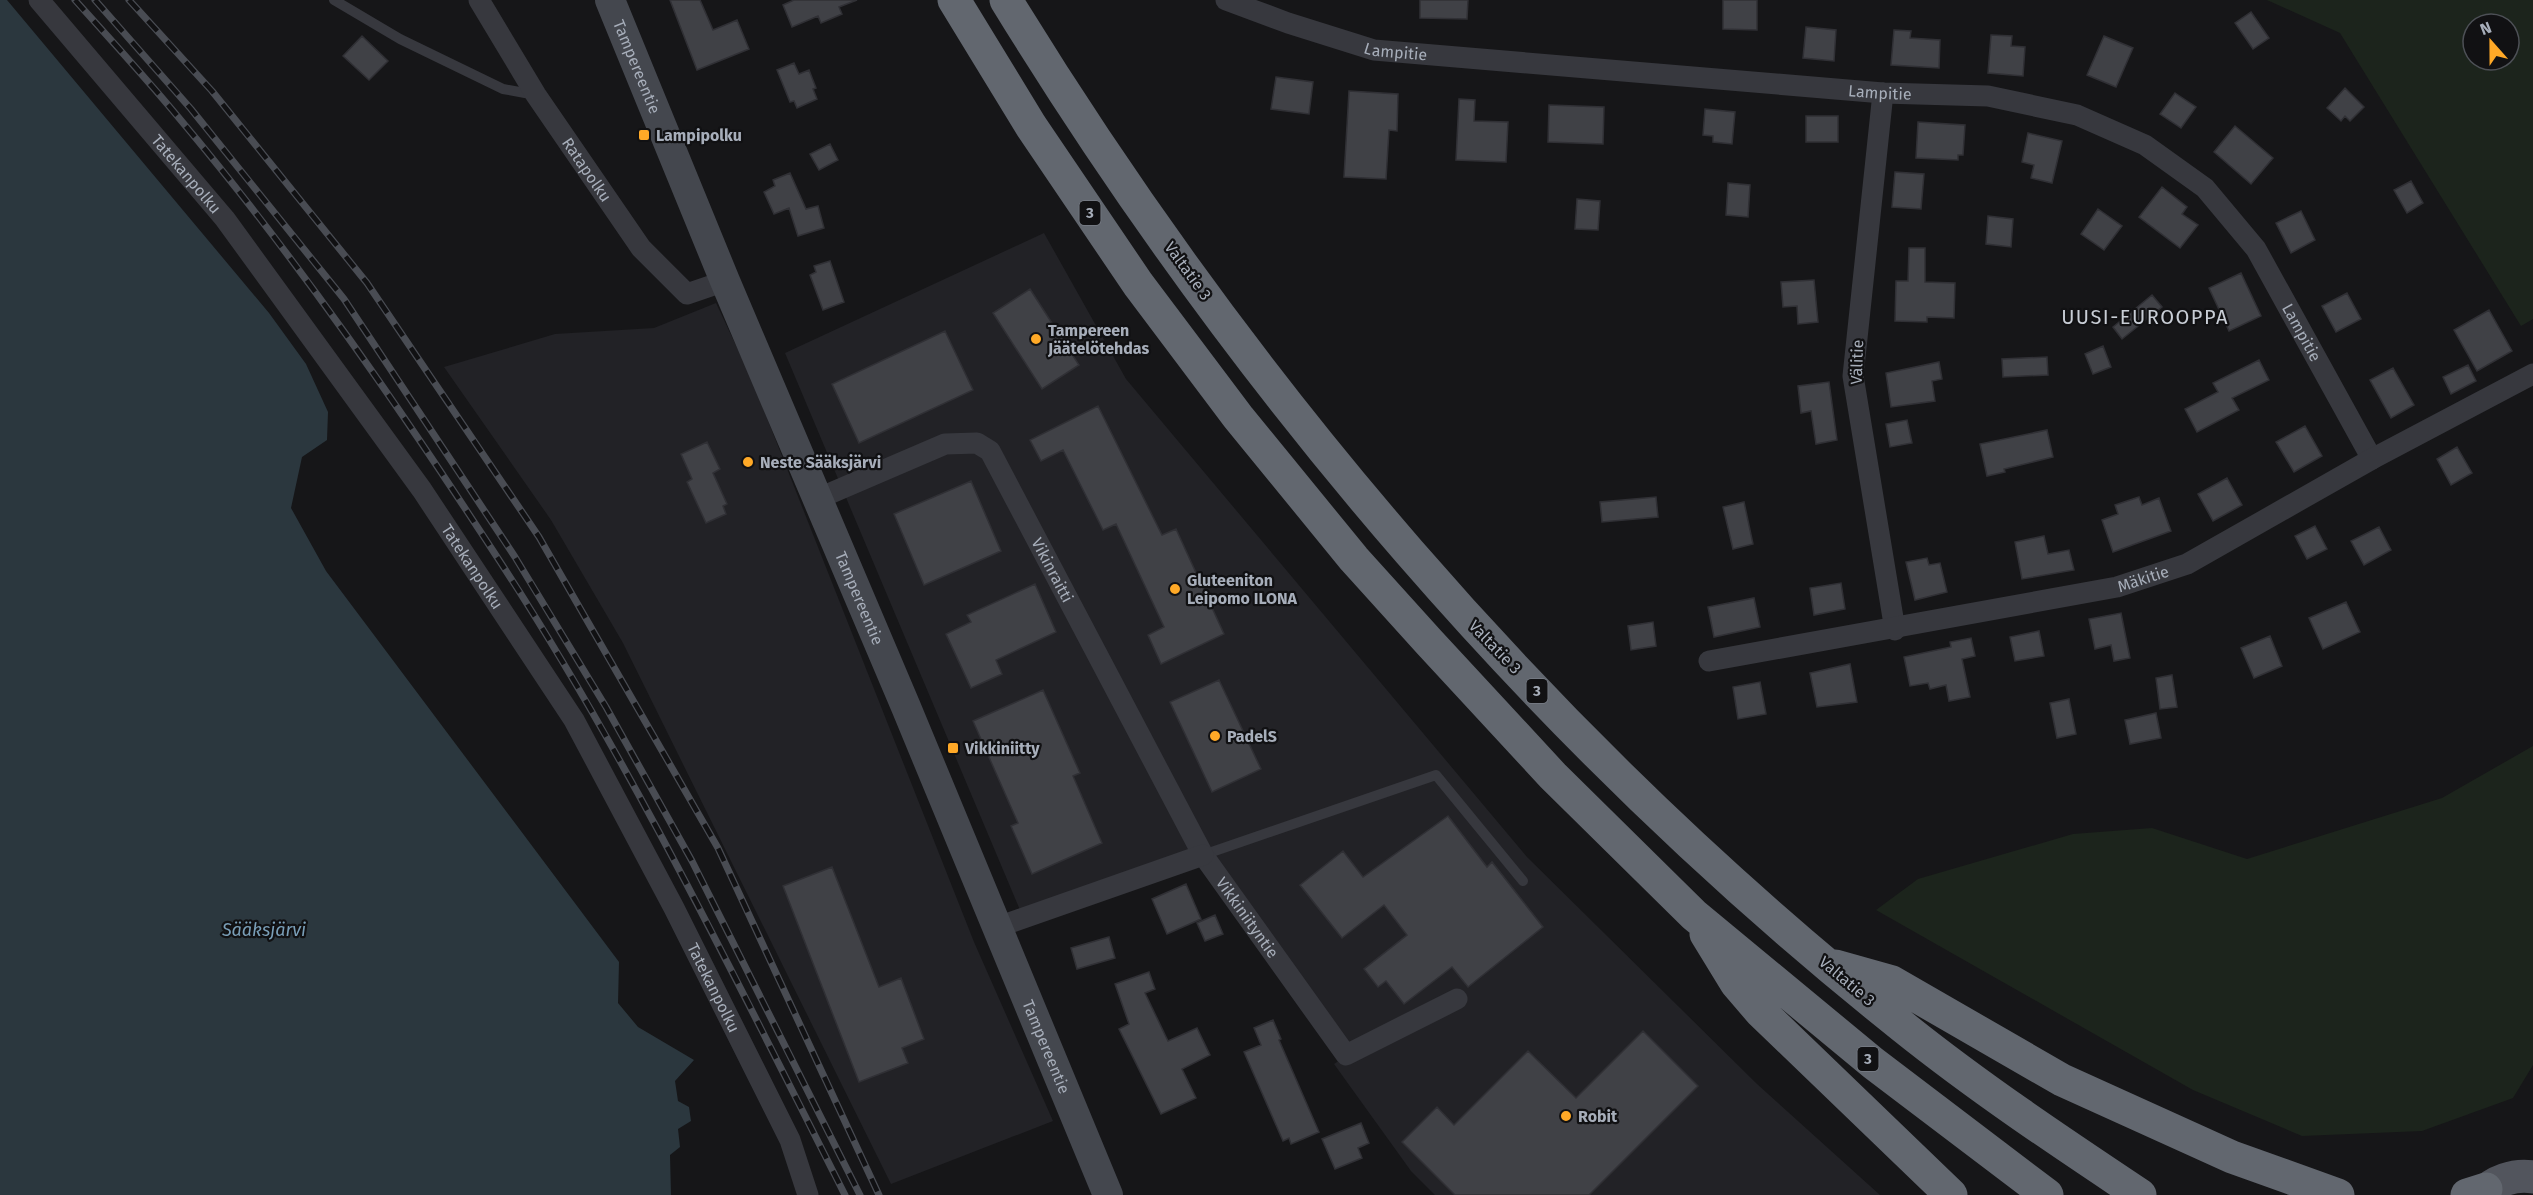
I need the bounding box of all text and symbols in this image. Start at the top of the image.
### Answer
north arrow [2461,12,2521,72]
street label: Tampereentie [610,17,665,116]
text: N [2477,18,2494,39]
street label: Lampitie [1362,38,1428,64]
street label: Lampitie [1848,81,1912,103]
place label: Lampipolku [656,126,742,145]
marker: Lampipolku [637,128,651,142]
street label: Tatekanpolku [148,130,225,217]
street label: Ratapolku [558,134,616,205]
road number: 3 [1080,201,1100,225]
street label: Valtatie 3 [1161,238,1215,304]
street label: Lampitie [2278,300,2326,365]
district label: UUSI-EUROOPPA [2061,305,2229,329]
place label: Tampereen Jäätelötehdas [1047,321,1149,358]
marker: Tampereen Jäätelötehdas [1029,332,1043,346]
street label: Välitie [1847,339,1867,385]
place label: Neste Sääksjärvi [760,453,881,472]
marker: Neste Sääksjärvi [741,455,755,469]
street label: Tatekanpolku [438,521,507,612]
street label: Vikinraitti [1028,534,1078,605]
street label: Tampereentie [831,548,888,648]
street label: Mäkitie [2115,561,2171,596]
place label: Gluteeniton Leipomo ILONA [1187,571,1298,608]
marker: Gluteeniton Leipomo ILONA [1168,582,1182,596]
street label: Valtatie 3 [1465,616,1525,678]
road number: 3 [1526,679,1548,703]
place label: PadelS [1227,727,1277,746]
marker: PadelS [1208,729,1222,743]
place label: Vikkiniitty [964,739,1040,758]
marker: Vikkiniitty [946,741,960,755]
street label: Vikkiniityntie [1212,873,1283,961]
water label: Sääksjärvi [221,919,306,941]
street label: Tatekanpolku [683,940,744,1035]
street label: Valtatie 3 [1815,952,1879,1010]
street label: Tampereentie [1019,997,1074,1096]
road number: 3 [1858,1047,1878,1071]
place label: Robit [1578,1107,1618,1126]
marker: Robit [1559,1109,1573,1123]

